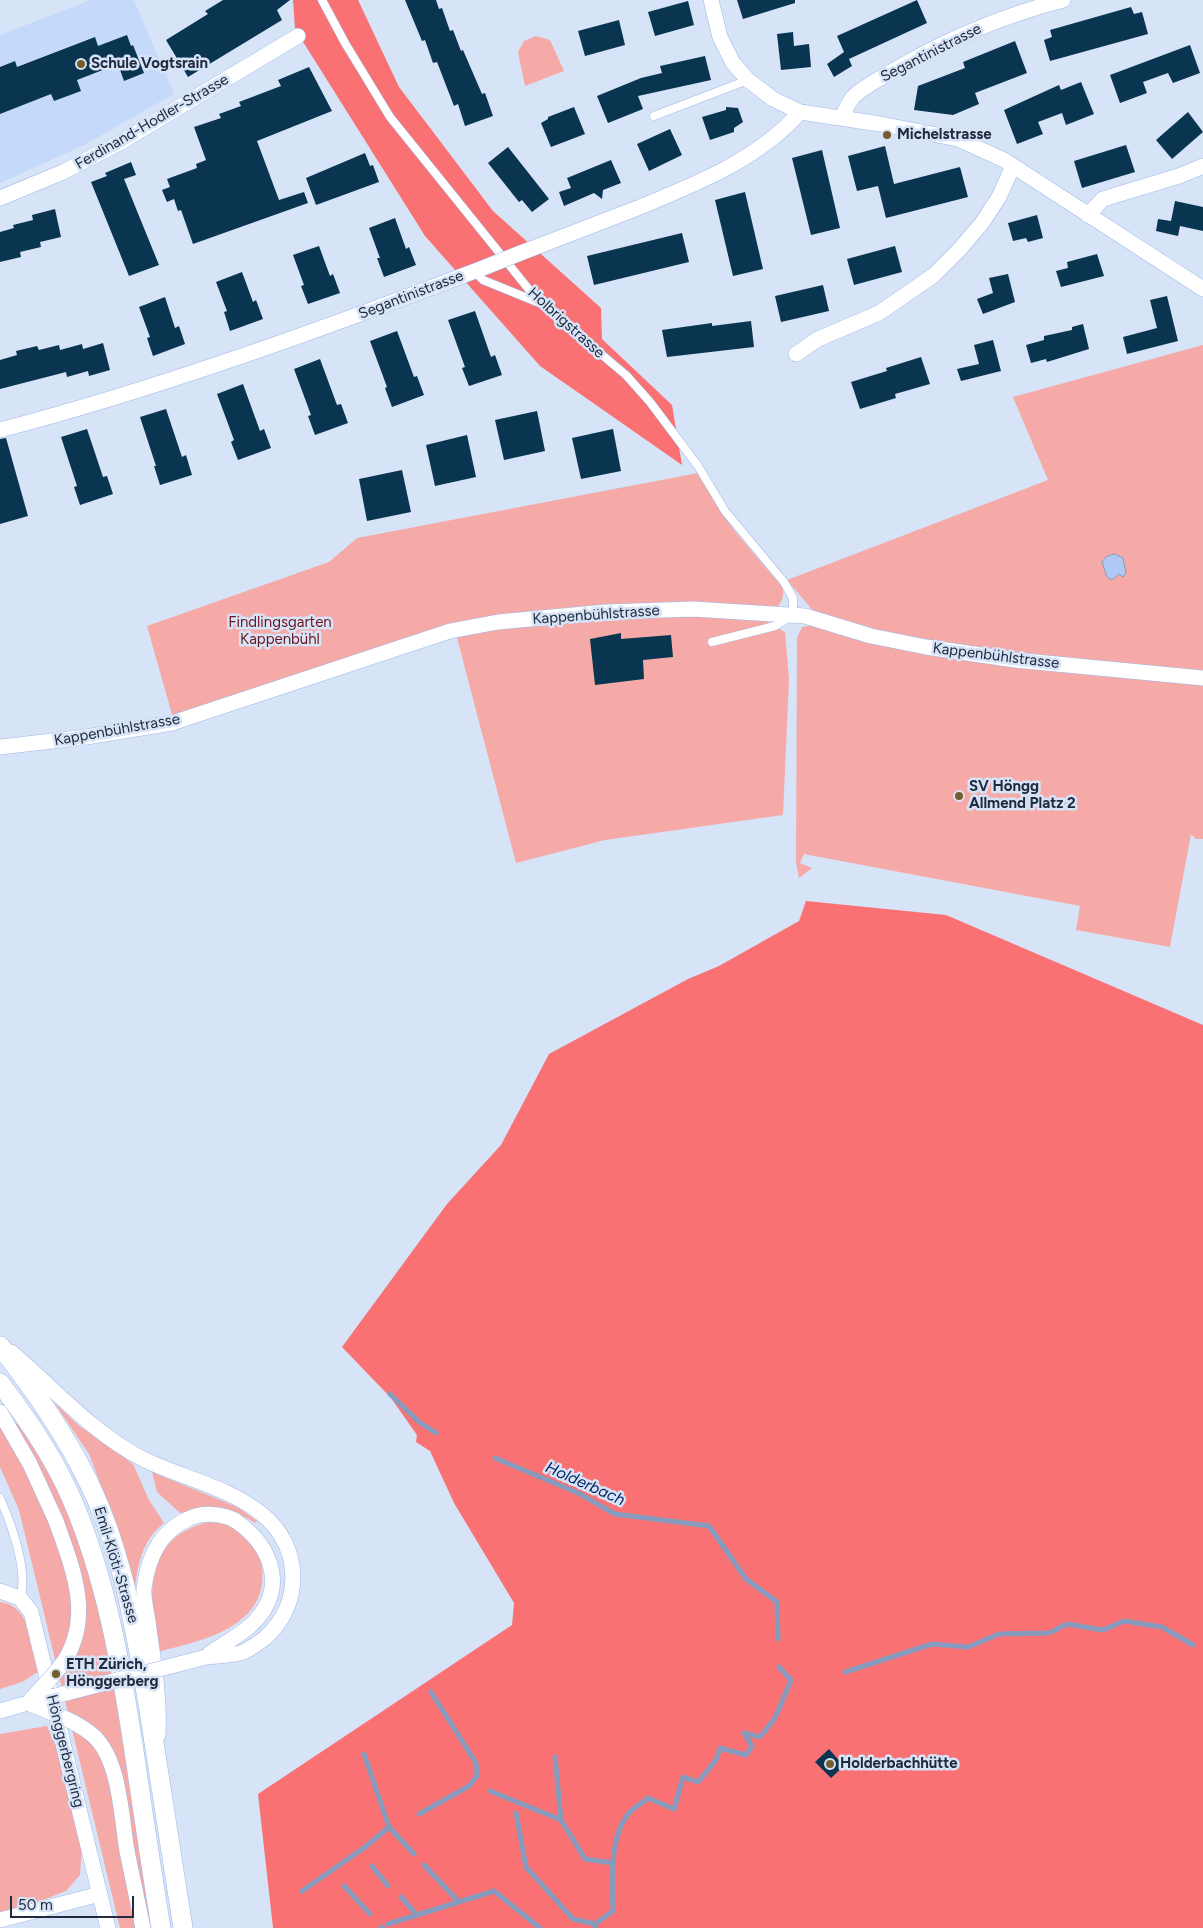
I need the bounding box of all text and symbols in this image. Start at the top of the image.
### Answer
street label: Segantinistrasse [878,20,984,86]
place label: Schule Vogtsrain [91,55,208,73]
marker: Schule Vogtsrain [75,58,87,70]
street label: Ferdinand-Hodler-Strasse [72,71,232,173]
place label: Michelstrasse [897,126,991,144]
marker: Michelstrasse [881,129,893,141]
street label: Segantinistrasse [356,267,466,323]
street label: Holbrigstrasse [524,284,608,362]
street label: Kappenbühlstrasse [532,602,660,628]
park label: Findlingsgarten Kappenbühl [228,614,332,649]
street label: Kappenbühlstrasse [932,639,1060,673]
street label: Kappenbühlstrasse [53,710,181,750]
place label: SV Höngg Allmend Platz 2 [969,778,1076,813]
marker: SV Höngg Allmend Platz 2 [953,790,965,802]
water label: Holderbach [542,1458,628,1510]
street label: Emil-Klöti-Strasse [90,1505,142,1625]
place label: ETH Zürich, Hönggerberg [66,1656,158,1691]
marker: ETH Zürich, Hönggerberg [50,1668,62,1680]
street label: Hönggerbergring [42,1693,88,1809]
place label: Holderbachhütte [840,1755,958,1773]
marker: Holderbachhütte [824,1758,836,1770]
scale bar [12,1886,136,1918]
text: 50 m [18,1896,53,1914]

